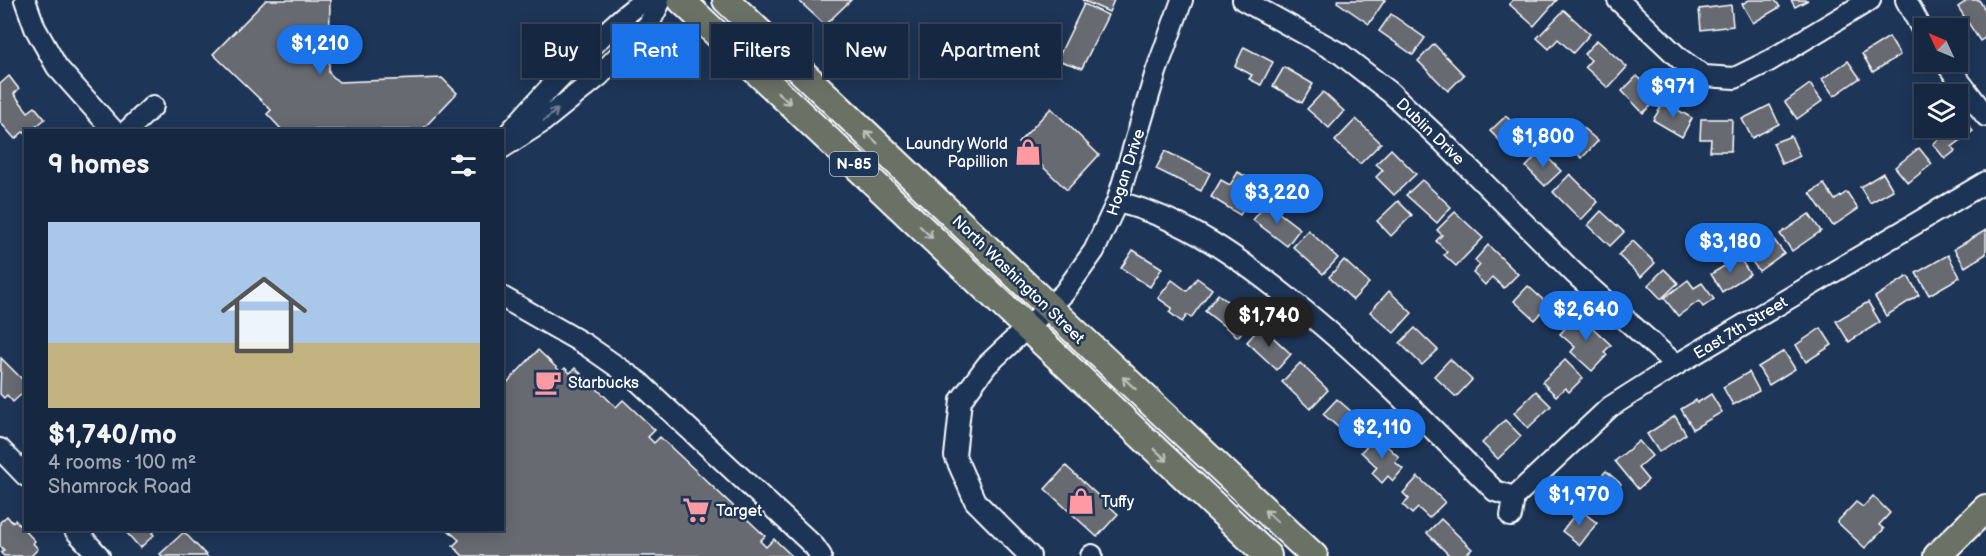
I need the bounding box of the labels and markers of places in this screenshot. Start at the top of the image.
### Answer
pin: $1,210 [271,25,369,76]
pin: $971 [1637,68,1709,119]
pin: $1,800 [1494,118,1592,169]
place label: Laundry World Papillion [906,135,1008,172]
shop icon: Laundry World Papillion [1013,137,1043,167]
pin: $3,220 [1228,174,1326,225]
pin: $3,180 [1681,223,1779,274]
pin: $2,640 [1537,291,1635,342]
pin: $1,740 [1220,297,1318,348]
cafe icon: Starbucks [533,367,563,397]
place label: Starbucks [568,374,639,393]
pin: $2,110 [1333,409,1431,460]
pin: $1,970 [1530,476,1628,527]
shop icon: Tuffy [1066,486,1096,516]
place label: Tuffy [1101,493,1135,512]
supermarket icon: Target [681,495,711,525]
place label: Target [716,502,762,521]

